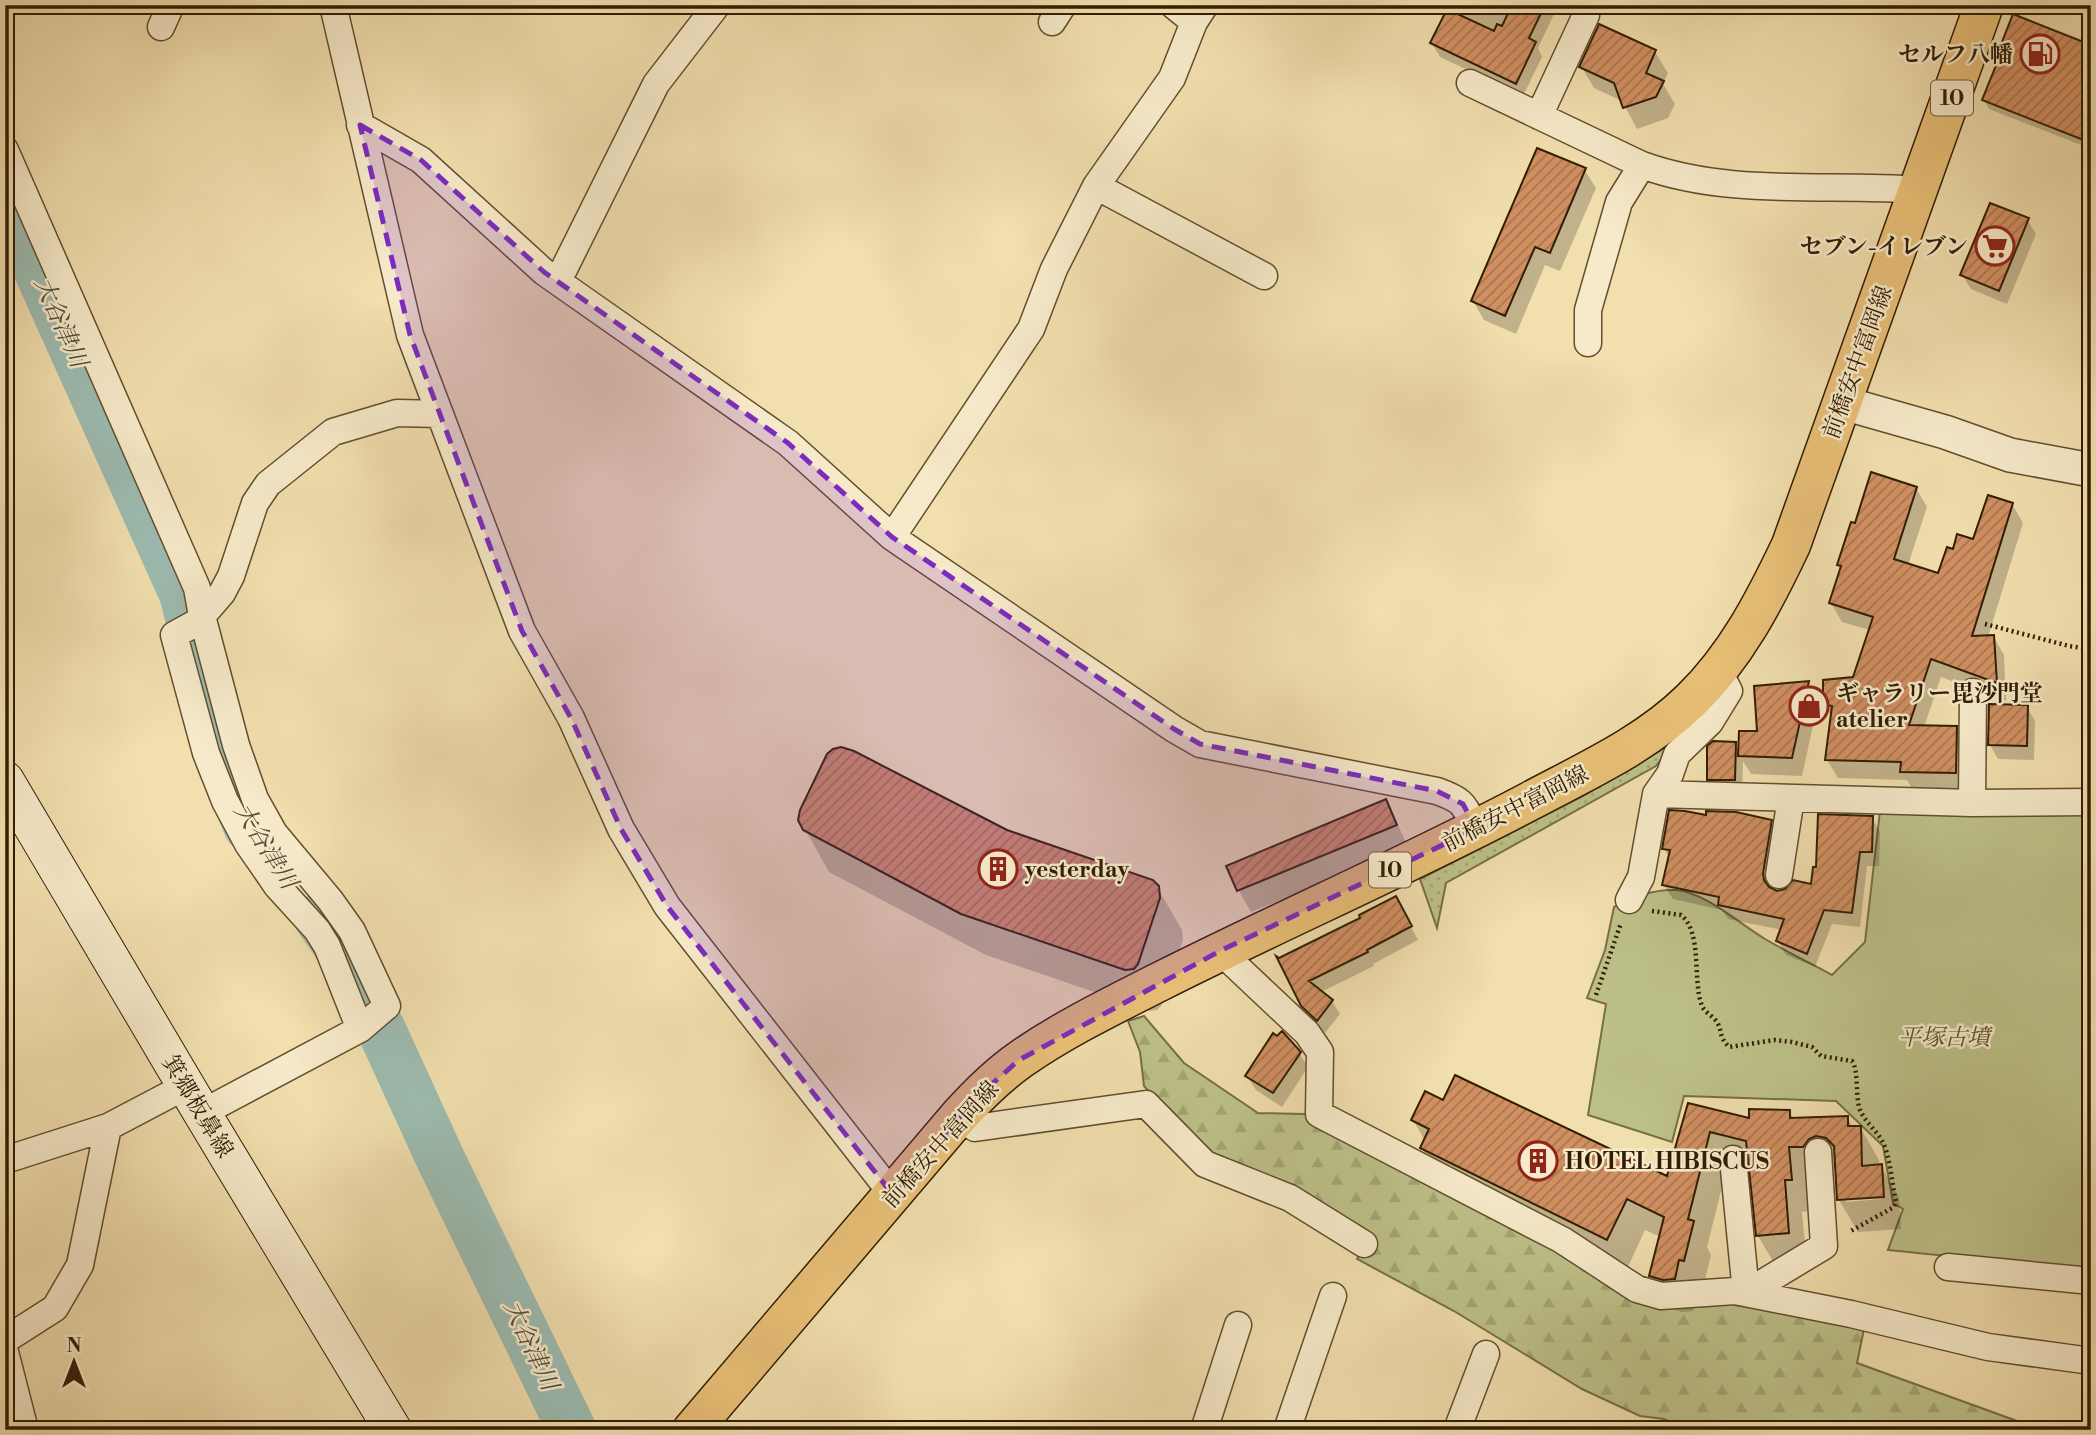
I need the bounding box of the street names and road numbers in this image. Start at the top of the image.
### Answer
road number: 10 [1931,80,1973,116]
street label: 前橋安中富岡線 [1817,282,1899,443]
street label: 前橋安中富岡線 [1437,760,1594,858]
road number: 10 [1369,852,1411,888]
street label: 箕郷板鼻線 [156,1050,239,1163]
street label: 前橋安中富岡線 [876,1075,1005,1214]

